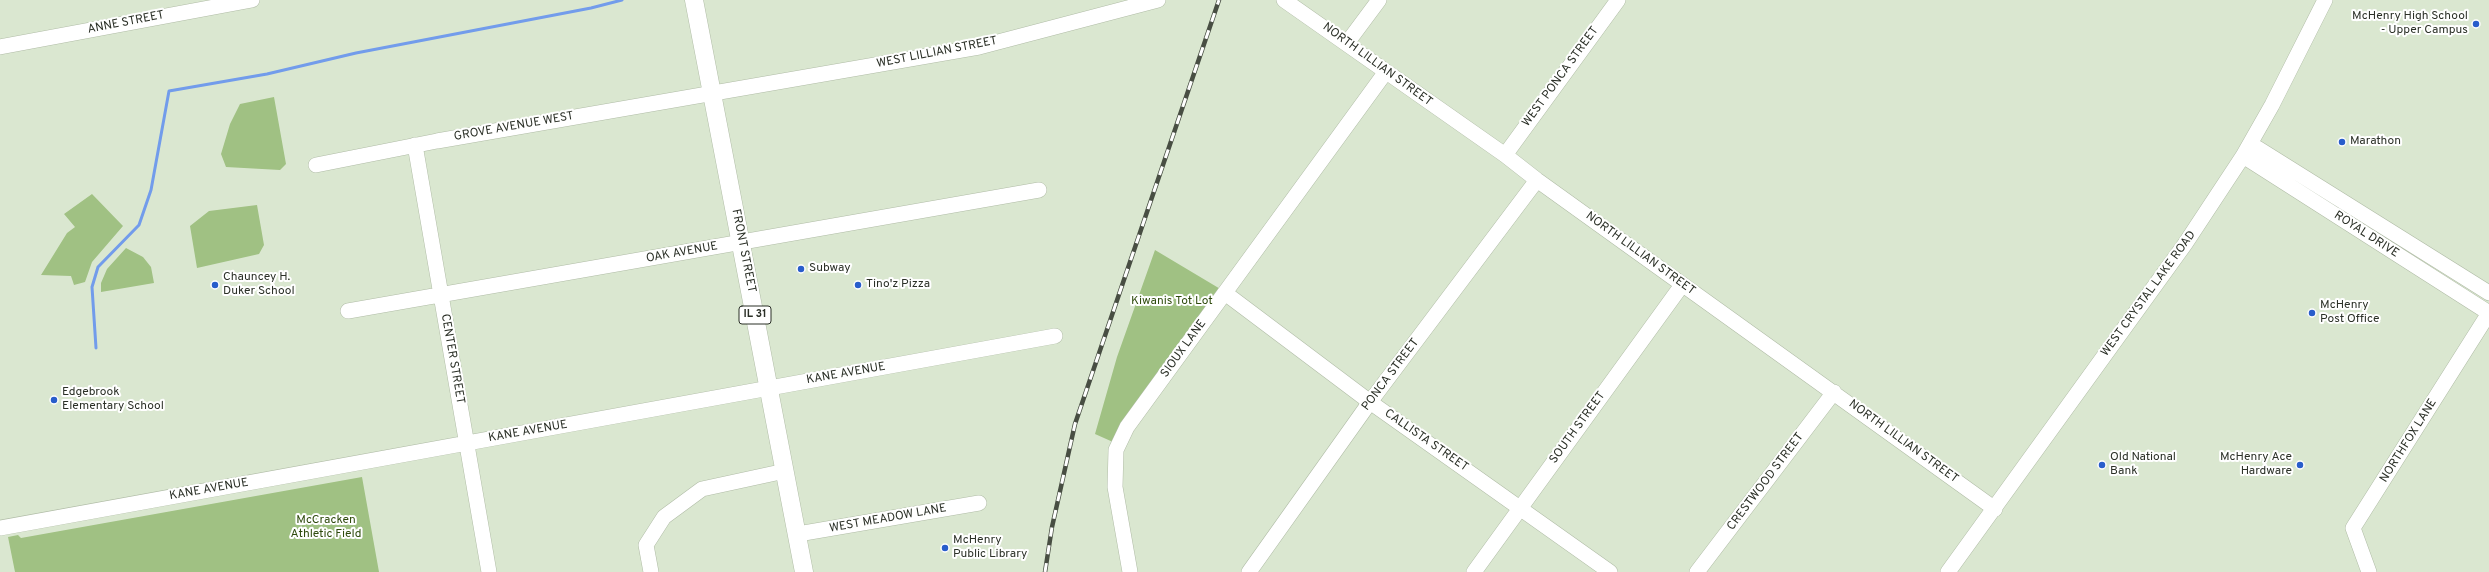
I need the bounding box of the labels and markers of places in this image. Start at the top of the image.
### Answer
place label: McHenry High School - Upper Campus [2352,10,2468,38]
marker: McHenry High School - Upper Campus [2471,19,2481,29]
place label: Marathon [2350,135,2401,149]
marker: Marathon [2337,137,2347,147]
place label: Subway [809,262,851,276]
marker: Subway [796,264,806,274]
place label: Chauncey H. Duker School [223,271,295,299]
place label: Tino'z Pizza [866,278,930,292]
marker: Chauncey H. Duker School [210,280,220,290]
marker: Tino'z Pizza [853,280,863,290]
place label: McHenry Post Office [2320,299,2379,327]
marker: McHenry Post Office [2307,308,2317,318]
place label: Edgebrook Elementary School [62,386,164,414]
marker: Edgebrook Elementary School [49,395,59,405]
place label: Old National Bank [2110,451,2176,479]
place label: McHenry Ace Hardware [2220,451,2292,479]
marker: Old National Bank [2097,460,2107,470]
marker: McHenry Ace Hardware [2295,460,2305,470]
place label: McHenry Public Library [953,534,1027,562]
marker: McHenry Public Library [940,543,950,553]

